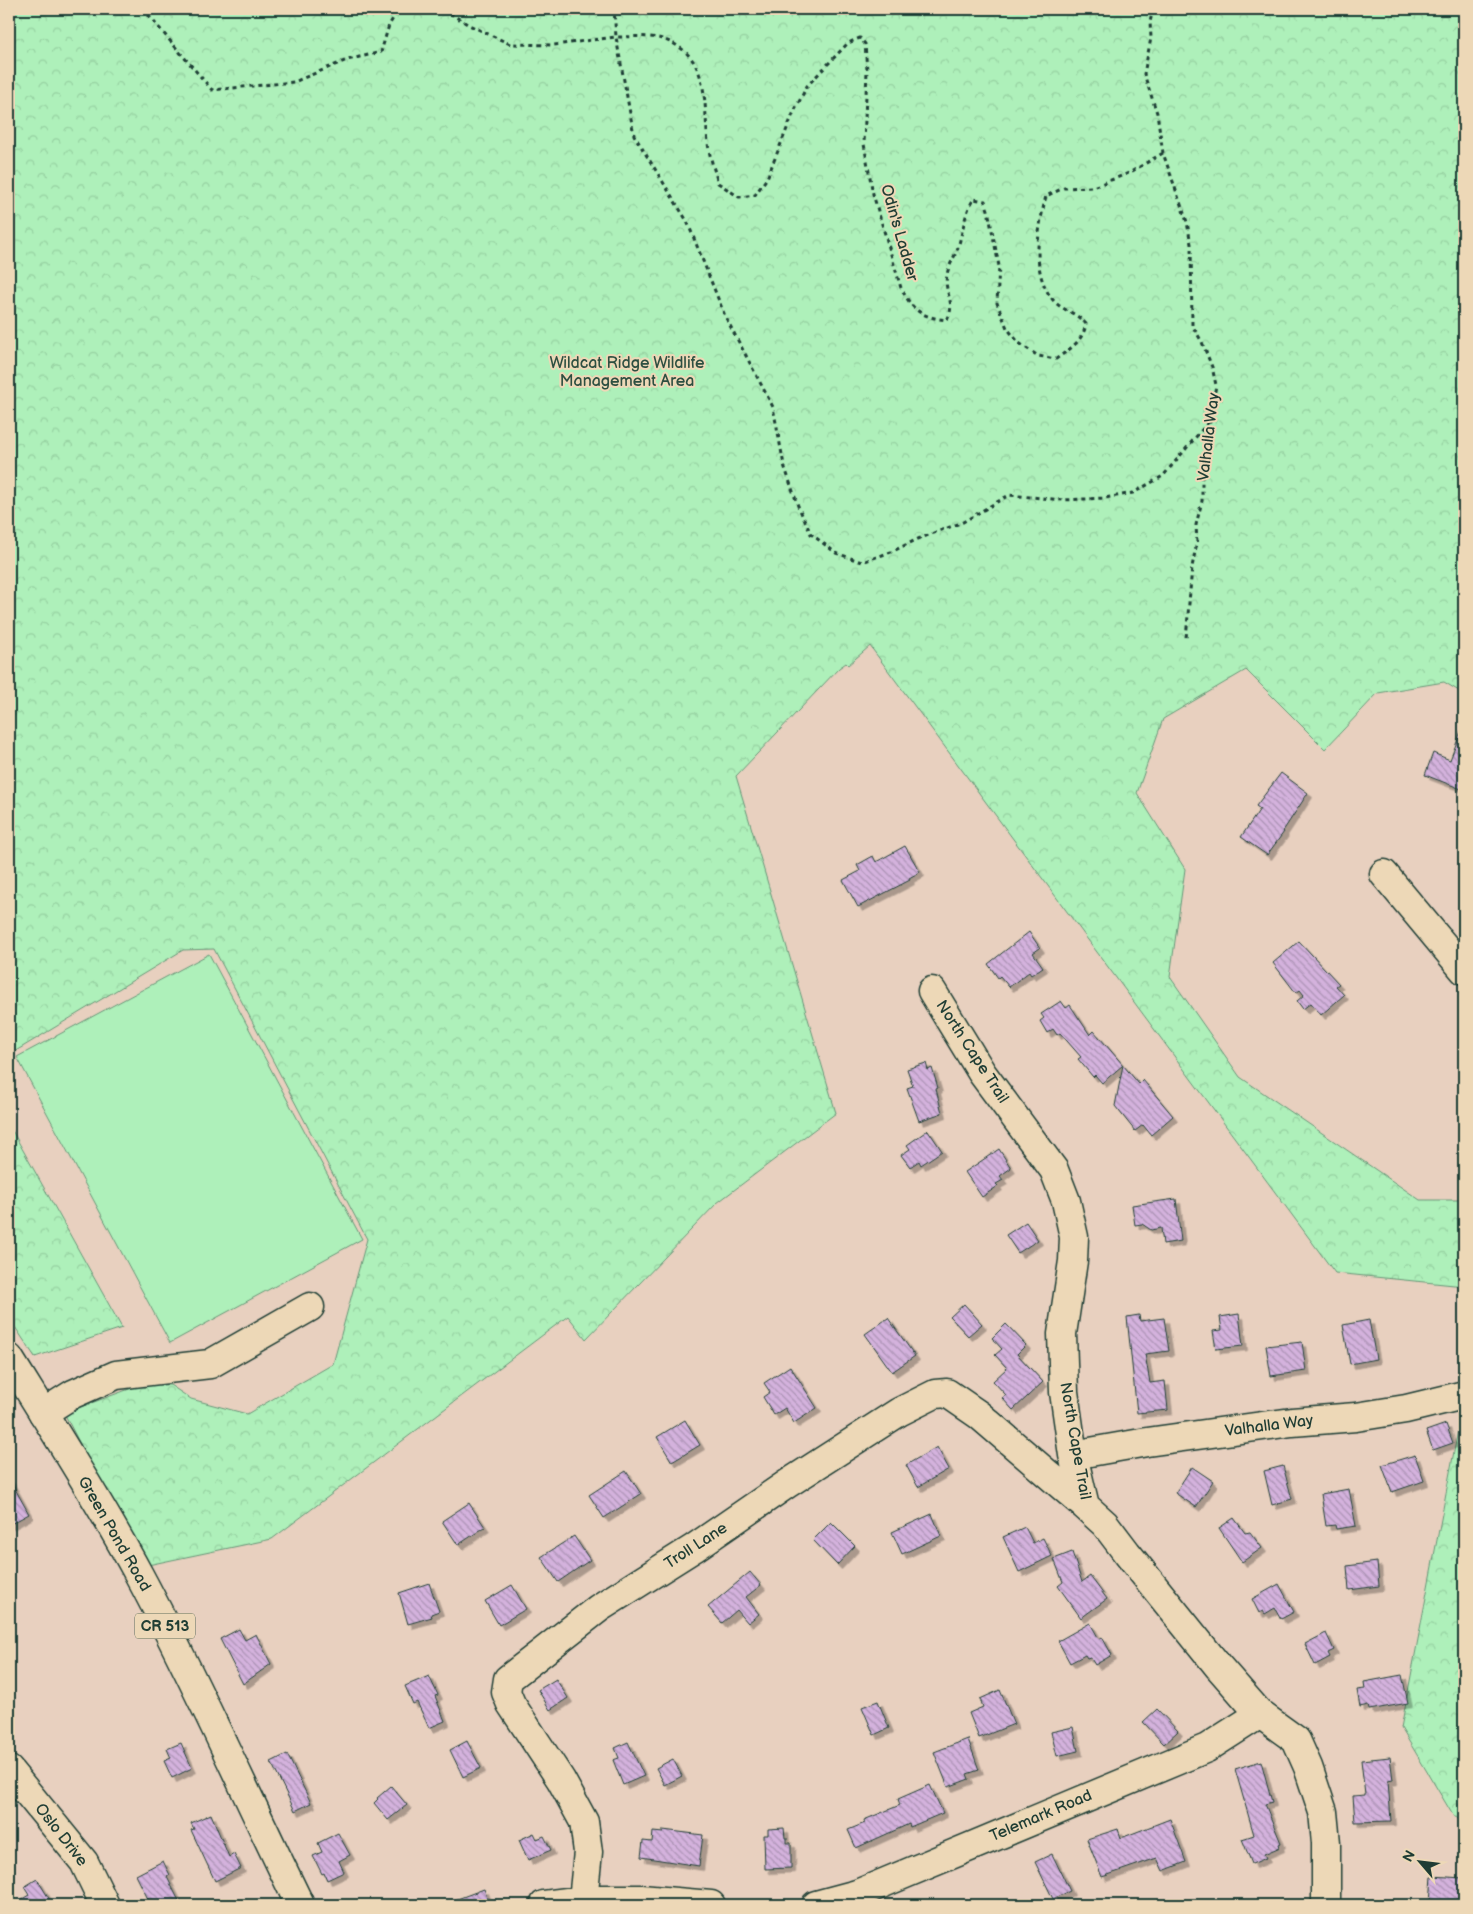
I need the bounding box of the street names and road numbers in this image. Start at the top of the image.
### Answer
street label: Odin's Ladder [876,182,922,284]
street label: Valhalla Way [1194,391,1224,482]
street label: North Cape Trail [932,997,1012,1107]
street label: North Cape Trail [1055,1381,1095,1501]
street label: Valhalla Way [1224,1411,1315,1441]
street label: Green Pond Road [73,1473,155,1595]
street label: Troll Lane [661,1518,731,1573]
road number: CR 513 [135,1614,195,1638]
street label: Telemark Road [987,1786,1095,1846]
street label: Oslo Drive [31,1800,92,1871]

